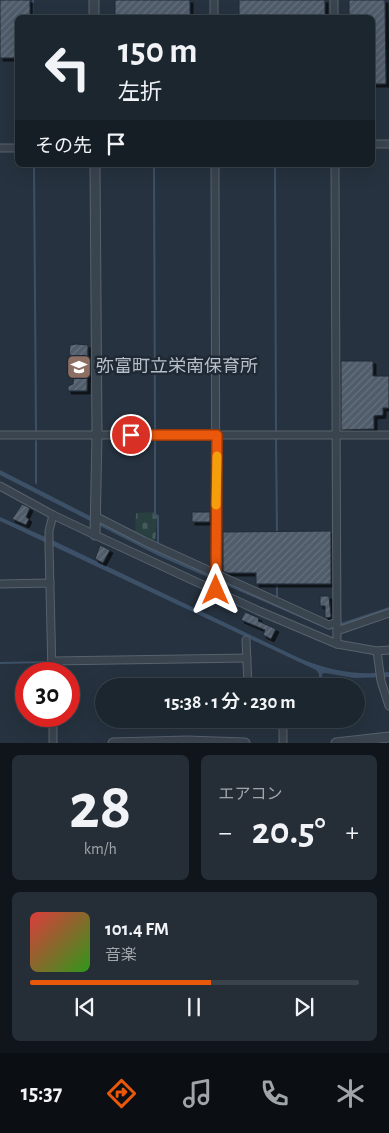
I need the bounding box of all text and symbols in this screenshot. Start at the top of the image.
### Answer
text: 150 m [118,34,198,69]
icon: left [35,35,100,100]
text: 左折 [118,81,162,103]
icon: arrive [102,130,130,158]
text: その先 [35,137,92,156]
school or university icon: 弥富町立栄南保育所 [66,354,92,380]
place label: 弥富町立栄南保育所 [96,357,258,376]
pin [110,414,152,456]
icon: arrive [117,421,145,449]
position arrow [189,563,241,615]
speed limit sign: 30 [15,662,80,727]
text: 15:38 · 1 分 · 230 m [164,693,296,712]
text: 28 [69,775,132,840]
text: エアコン [219,786,283,802]
text: 20.5° [252,813,326,851]
text: − [219,819,232,847]
text: + [346,819,359,847]
text: km/h [84,841,117,857]
text: 101.4 FM [105,920,169,939]
text: 音楽 [105,947,137,963]
icon: previous [71,993,99,1021]
icon: pause [180,993,208,1021]
icon: next [290,993,318,1021]
icon: directions [104,1076,139,1111]
icon: music [180,1076,215,1111]
icon: phone [257,1076,292,1111]
icon: climate [333,1076,368,1111]
text: 15:37 [21,1082,62,1104]

